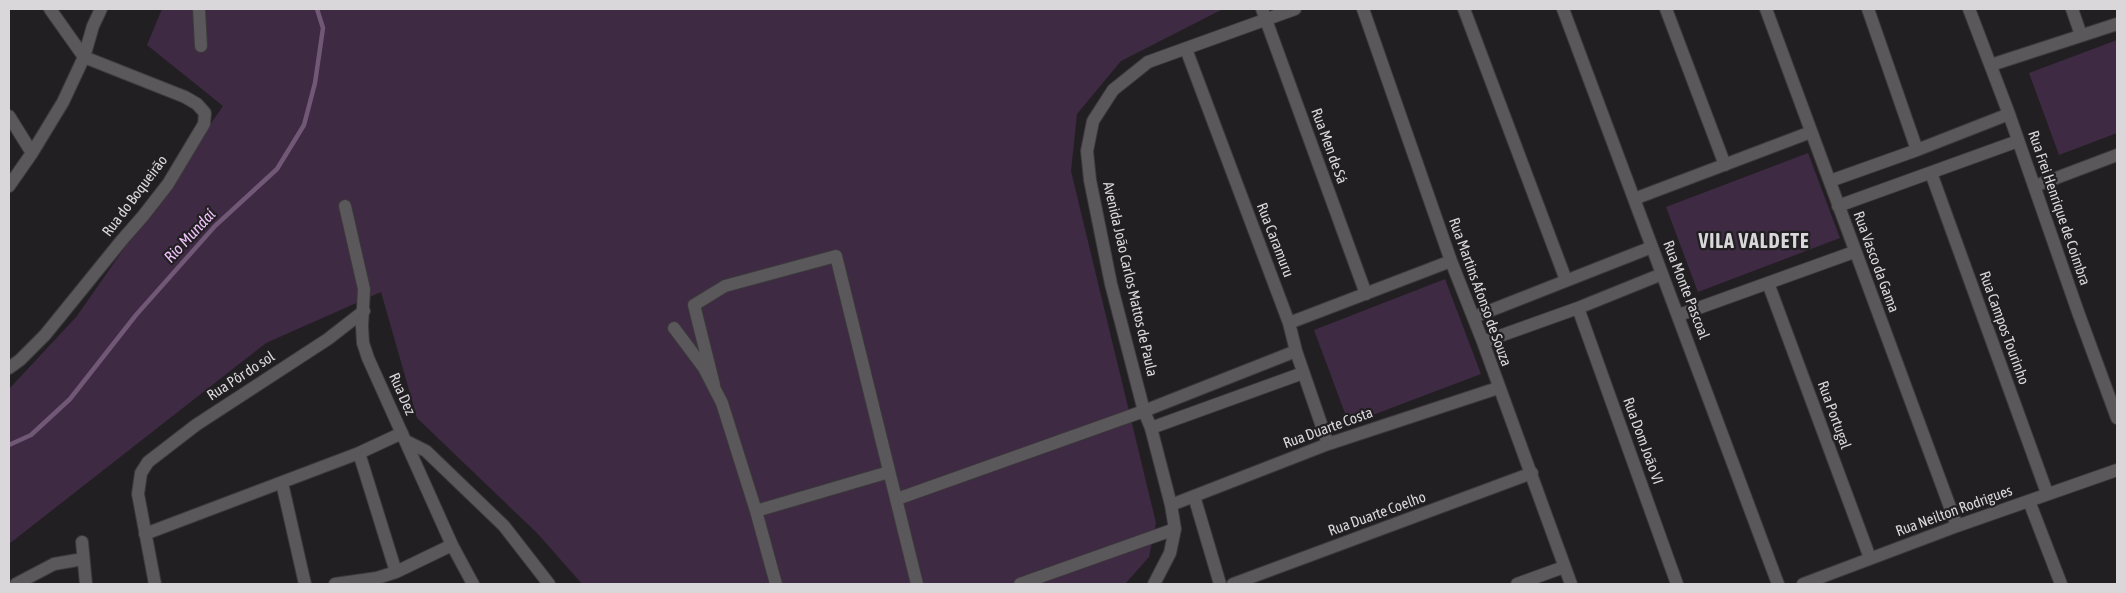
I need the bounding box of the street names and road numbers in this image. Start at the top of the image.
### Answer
street label: Rua Men de Sá [1307,106,1351,186]
street label: Rua Frei Henrique de Coimbra [2024,128,2094,288]
street label: Rua do Boqueirão [99,152,171,240]
street label: Avenida João Carlos Mattos de Paula [1099,180,1161,378]
street label: Rua Caramuru [1253,200,1297,280]
street label: Rua Vasco da Gama [1849,209,1903,315]
street label: Rua Martins Afonso de Souza [1445,215,1515,369]
street label: Rua Monte Pascoal [1659,238,1713,342]
street label: Rua Campos Tourinho [1975,269,2033,387]
street label: Rua Pôr do sol [204,347,278,405]
street label: Rua Dez [385,370,419,418]
street label: Rua Portugal [1813,379,1855,451]
street label: Rua Dom João VI [1619,395,1667,487]
street label: Rua Duarte Costa [1281,403,1375,453]
street label: Rua Neilton Rodrigues [1893,482,2015,540]
street label: Rua Duarte Coelho [1326,488,1428,540]

